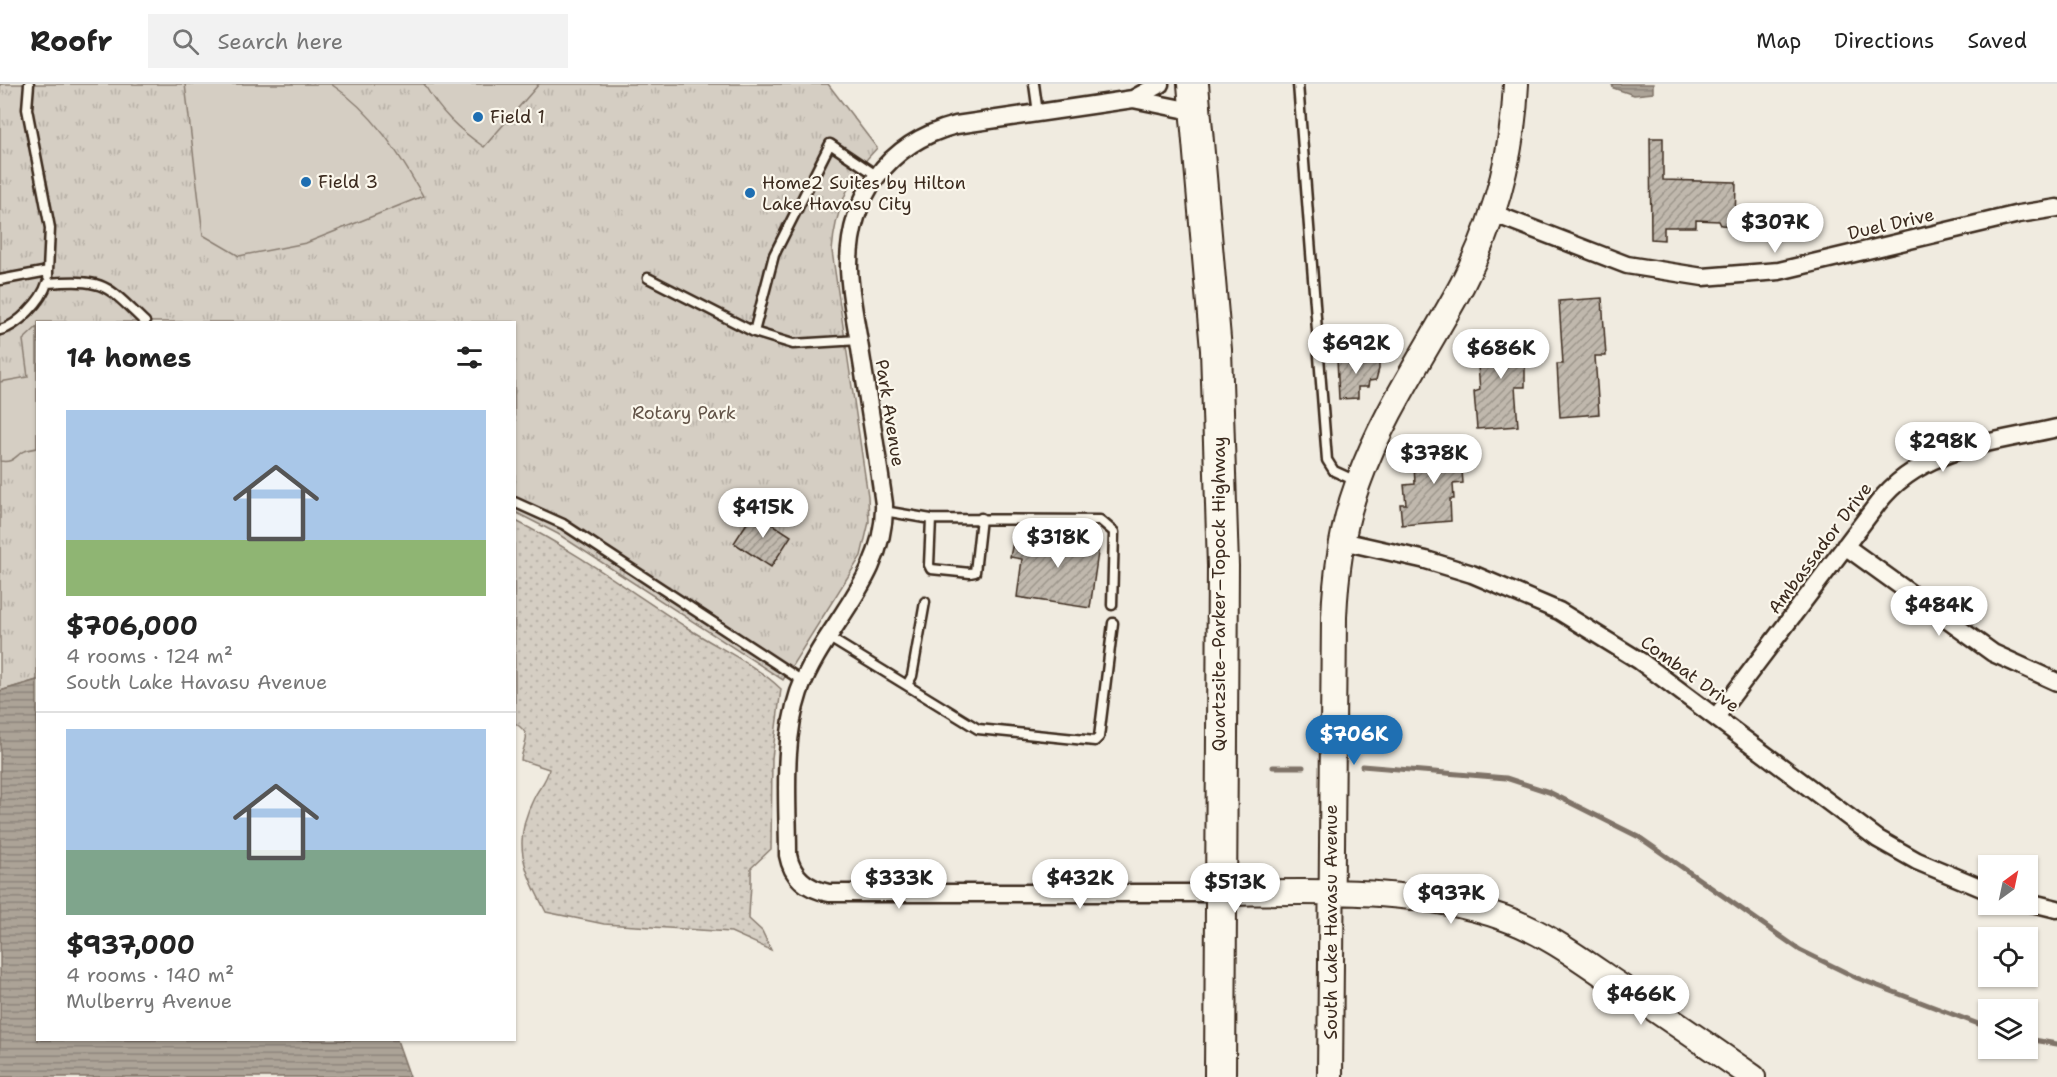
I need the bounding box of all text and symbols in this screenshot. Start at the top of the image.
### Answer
search box [148,14,568,68]
text: Roofr [30,22,112,60]
icon: search [169,25,202,58]
text: Search here [217,27,343,56]
text: Map [1756,27,1801,55]
text: Directions [1834,27,1934,55]
text: Saved [1967,27,2027,55]
place label: Field 1 [490,105,545,129]
marker: Field 1 [471,110,485,124]
place label: Field 3 [318,170,378,194]
place label: Home2 Suites by Hilton Lake Havasu City [762,171,966,216]
marker: Field 3 [299,175,313,189]
marker: Home2 Suites by Hilton Lake Havasu City [743,186,757,200]
street label: Duel Drive [1845,202,1937,246]
pin: $307K [1733,203,1817,254]
text: $307K [1741,209,1809,235]
pin: $692K [1314,324,1398,375]
pin: $686K [1459,329,1543,380]
text: $692K [1322,330,1390,356]
text: $686K [1466,335,1536,361]
text: 14 homes [66,340,192,375]
icon: filters [453,341,486,374]
street label: Park Avenue [870,358,910,468]
park label: Rotary Park [632,401,736,425]
pin: $298K [1901,422,1985,473]
text: $298K [1909,428,1977,454]
pin: $378K [1392,434,1476,485]
street label: Quartzsite–Parker–Topock Highway [1207,436,1231,752]
text: $378K [1400,440,1468,466]
icon: home [222,449,330,557]
street label: Ambassador Drive [1763,477,1877,619]
pin: $415K [721,488,805,539]
text: $415K [732,494,794,520]
pin: $318K [1016,518,1100,569]
text: $318K [1026,524,1090,550]
pin: $484K [1897,586,1981,637]
text: $484K [1905,592,1973,618]
text: $706,000 [66,608,198,643]
street label: Combat Drive [1636,630,1744,718]
text: 4 rooms · 124 m² [66,643,233,669]
text: South Lake Havasu Avenue [66,669,327,695]
pin: $706K [1312,715,1396,766]
text: $706K [1320,721,1388,747]
icon: home [222,768,330,876]
street label: South Lake Havasu Avenue [1319,804,1343,1040]
north arrow [1978,855,2038,915]
map controls [1978,855,2038,1059]
pin: $333K [857,859,941,910]
pin: $432K [1038,859,1122,910]
pin: $513K [1193,863,1277,914]
text: $333K [865,865,933,891]
text: $432K [1046,865,1114,891]
text: $513K [1204,869,1266,895]
pin: $937K [1409,874,1493,925]
text: $937K [1417,880,1485,906]
text: $937,000 [66,927,195,962]
button: locate [1978,927,2038,987]
text: 4 rooms · 140 m² [66,962,234,988]
pin: $466K [1599,975,1683,1026]
text: $466K [1606,981,1676,1007]
text: Mulberry Avenue [66,988,232,1014]
button: layers [1978,999,2038,1059]

